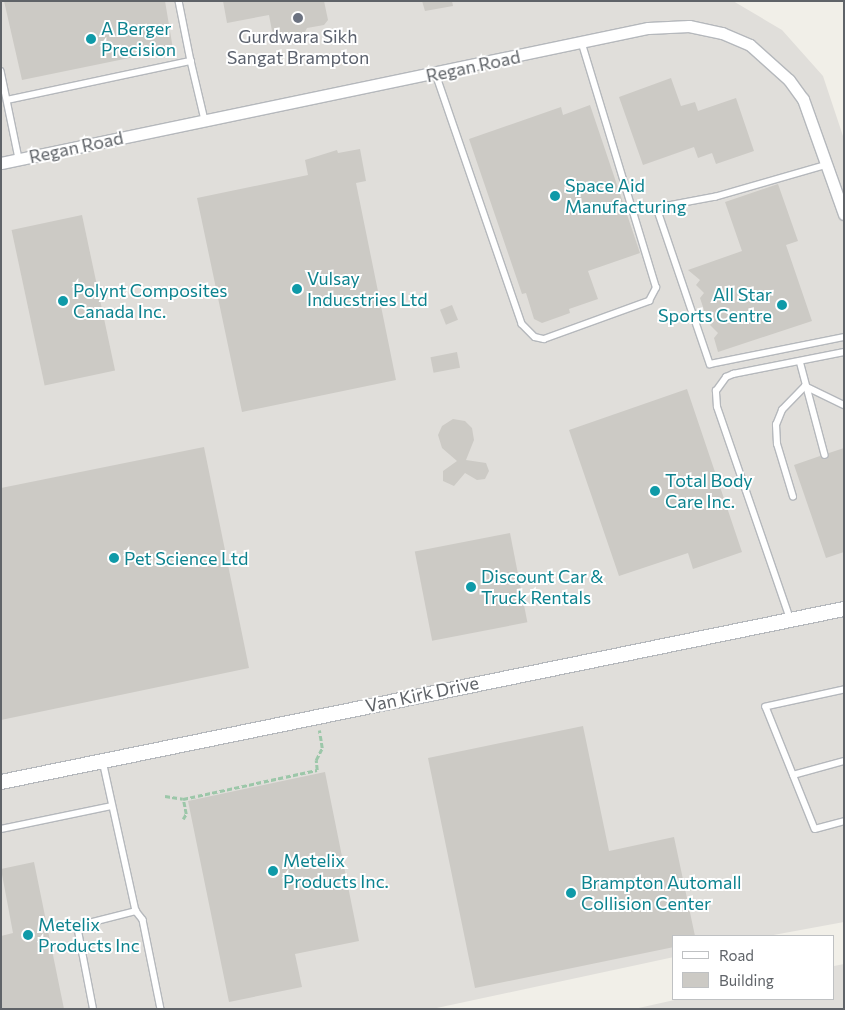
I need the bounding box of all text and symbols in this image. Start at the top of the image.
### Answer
marker: Gurdwara Sikh Sangat Brampton [292,12,304,24]
place label: A Berger Precision [101,18,176,60]
place label: Gurdwara Sikh Sangat Brampton [227,26,369,68]
marker: A Berger Precision [85,33,97,45]
street label: Regan Road [424,45,522,87]
street label: Regan Road [27,126,125,168]
place label: Space Aid Manufacturing [565,175,686,218]
marker: Space Aid Manufacturing [549,190,561,202]
place label: Vulsay Inducstries Ltd [307,268,428,310]
place label: Polynt Composites Canada Inc. [73,280,228,322]
marker: Vulsay Inducstries Ltd [291,283,303,295]
place label: All Star Sports Centre [658,284,772,326]
marker: Polynt Composites Canada Inc. [57,295,69,307]
marker: All Star Sports Centre [776,299,788,311]
place label: Total Body Care Inc. [665,470,753,512]
marker: Total Body Care Inc. [649,485,661,497]
place label: Pet Science Ltd [124,547,248,569]
marker: Pet Science Ltd [108,552,120,564]
place label: Discount Car & Truck Rentals [481,566,604,608]
marker: Discount Car & Truck Rentals [465,581,477,593]
street label: Van Kirk Drive [363,671,481,717]
place label: Metelix Products Inc. [283,850,389,892]
marker: Metelix Products Inc. [267,865,279,877]
place label: Brampton Automall Collision Center [581,872,742,914]
marker: Brampton Automall Collision Center [565,887,577,899]
place label: Metelix Products Inc [38,914,140,956]
marker: Metelix Products Inc [22,929,34,941]
legend [672,935,835,1000]
text: Road [719,946,754,964]
text: Building [719,971,774,989]

